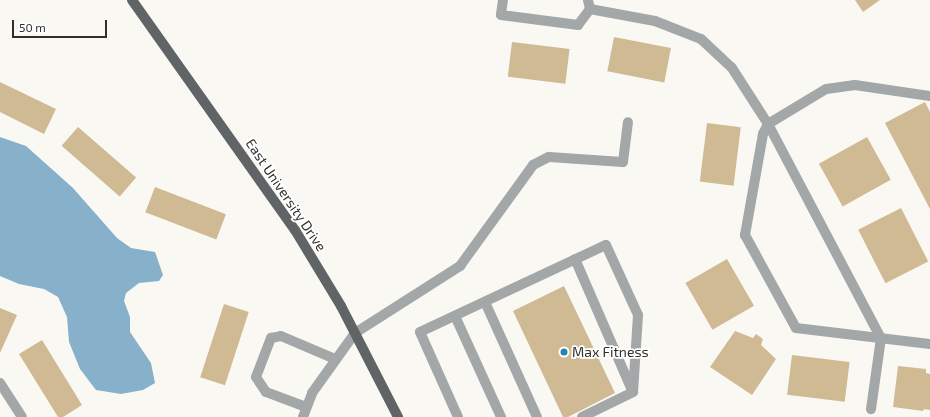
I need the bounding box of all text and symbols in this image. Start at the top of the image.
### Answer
scale bar [14,12,109,38]
text: 50 m [19,20,46,34]
street label: East University Drive [242,136,330,254]
place label: Max Fitness [572,344,649,360]
marker: Max Fitness [559,347,569,357]

